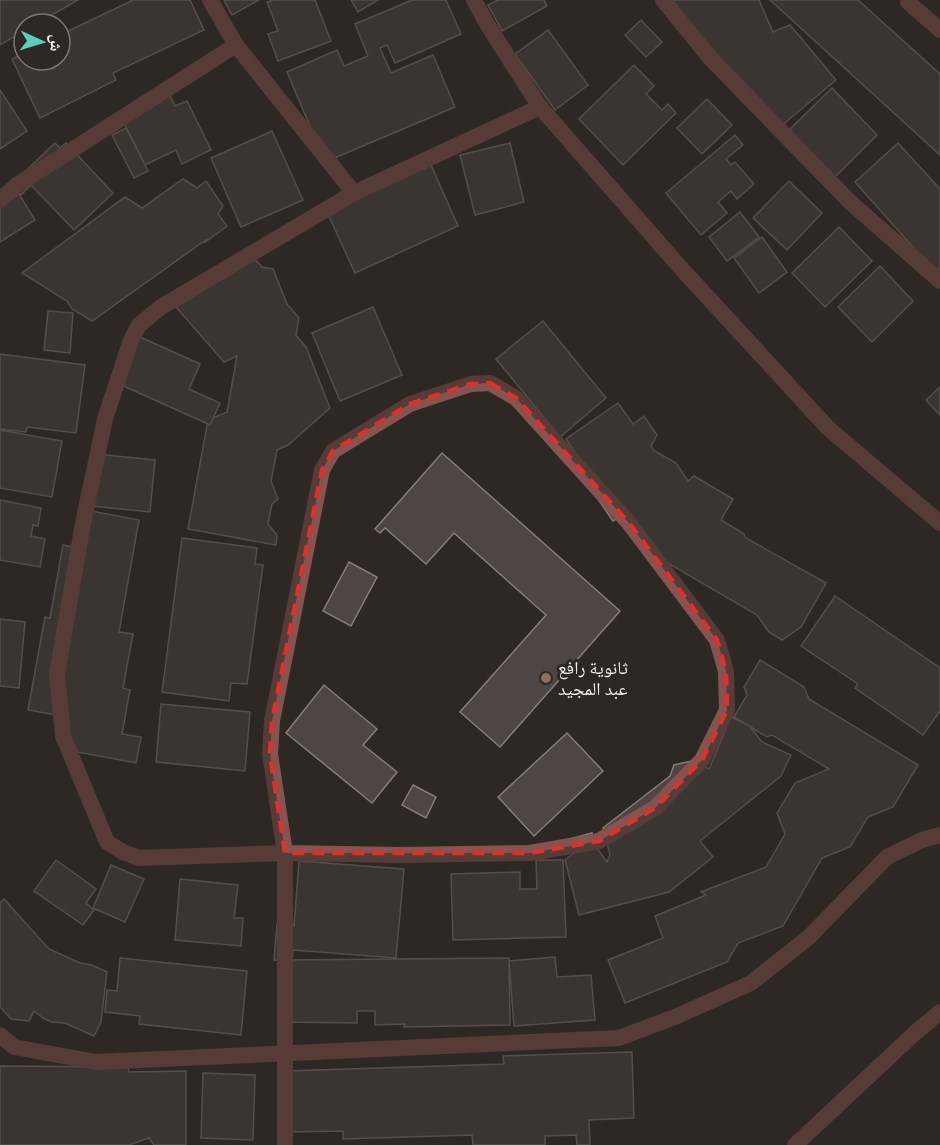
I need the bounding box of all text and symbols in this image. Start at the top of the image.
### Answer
north arrow [12,12,72,72]
text: ش [45,34,69,52]
place label: ثانوية رافع عبد المجيد [558,655,628,701]
marker: ثانوية رافع عبد المجيد [539,671,553,685]

